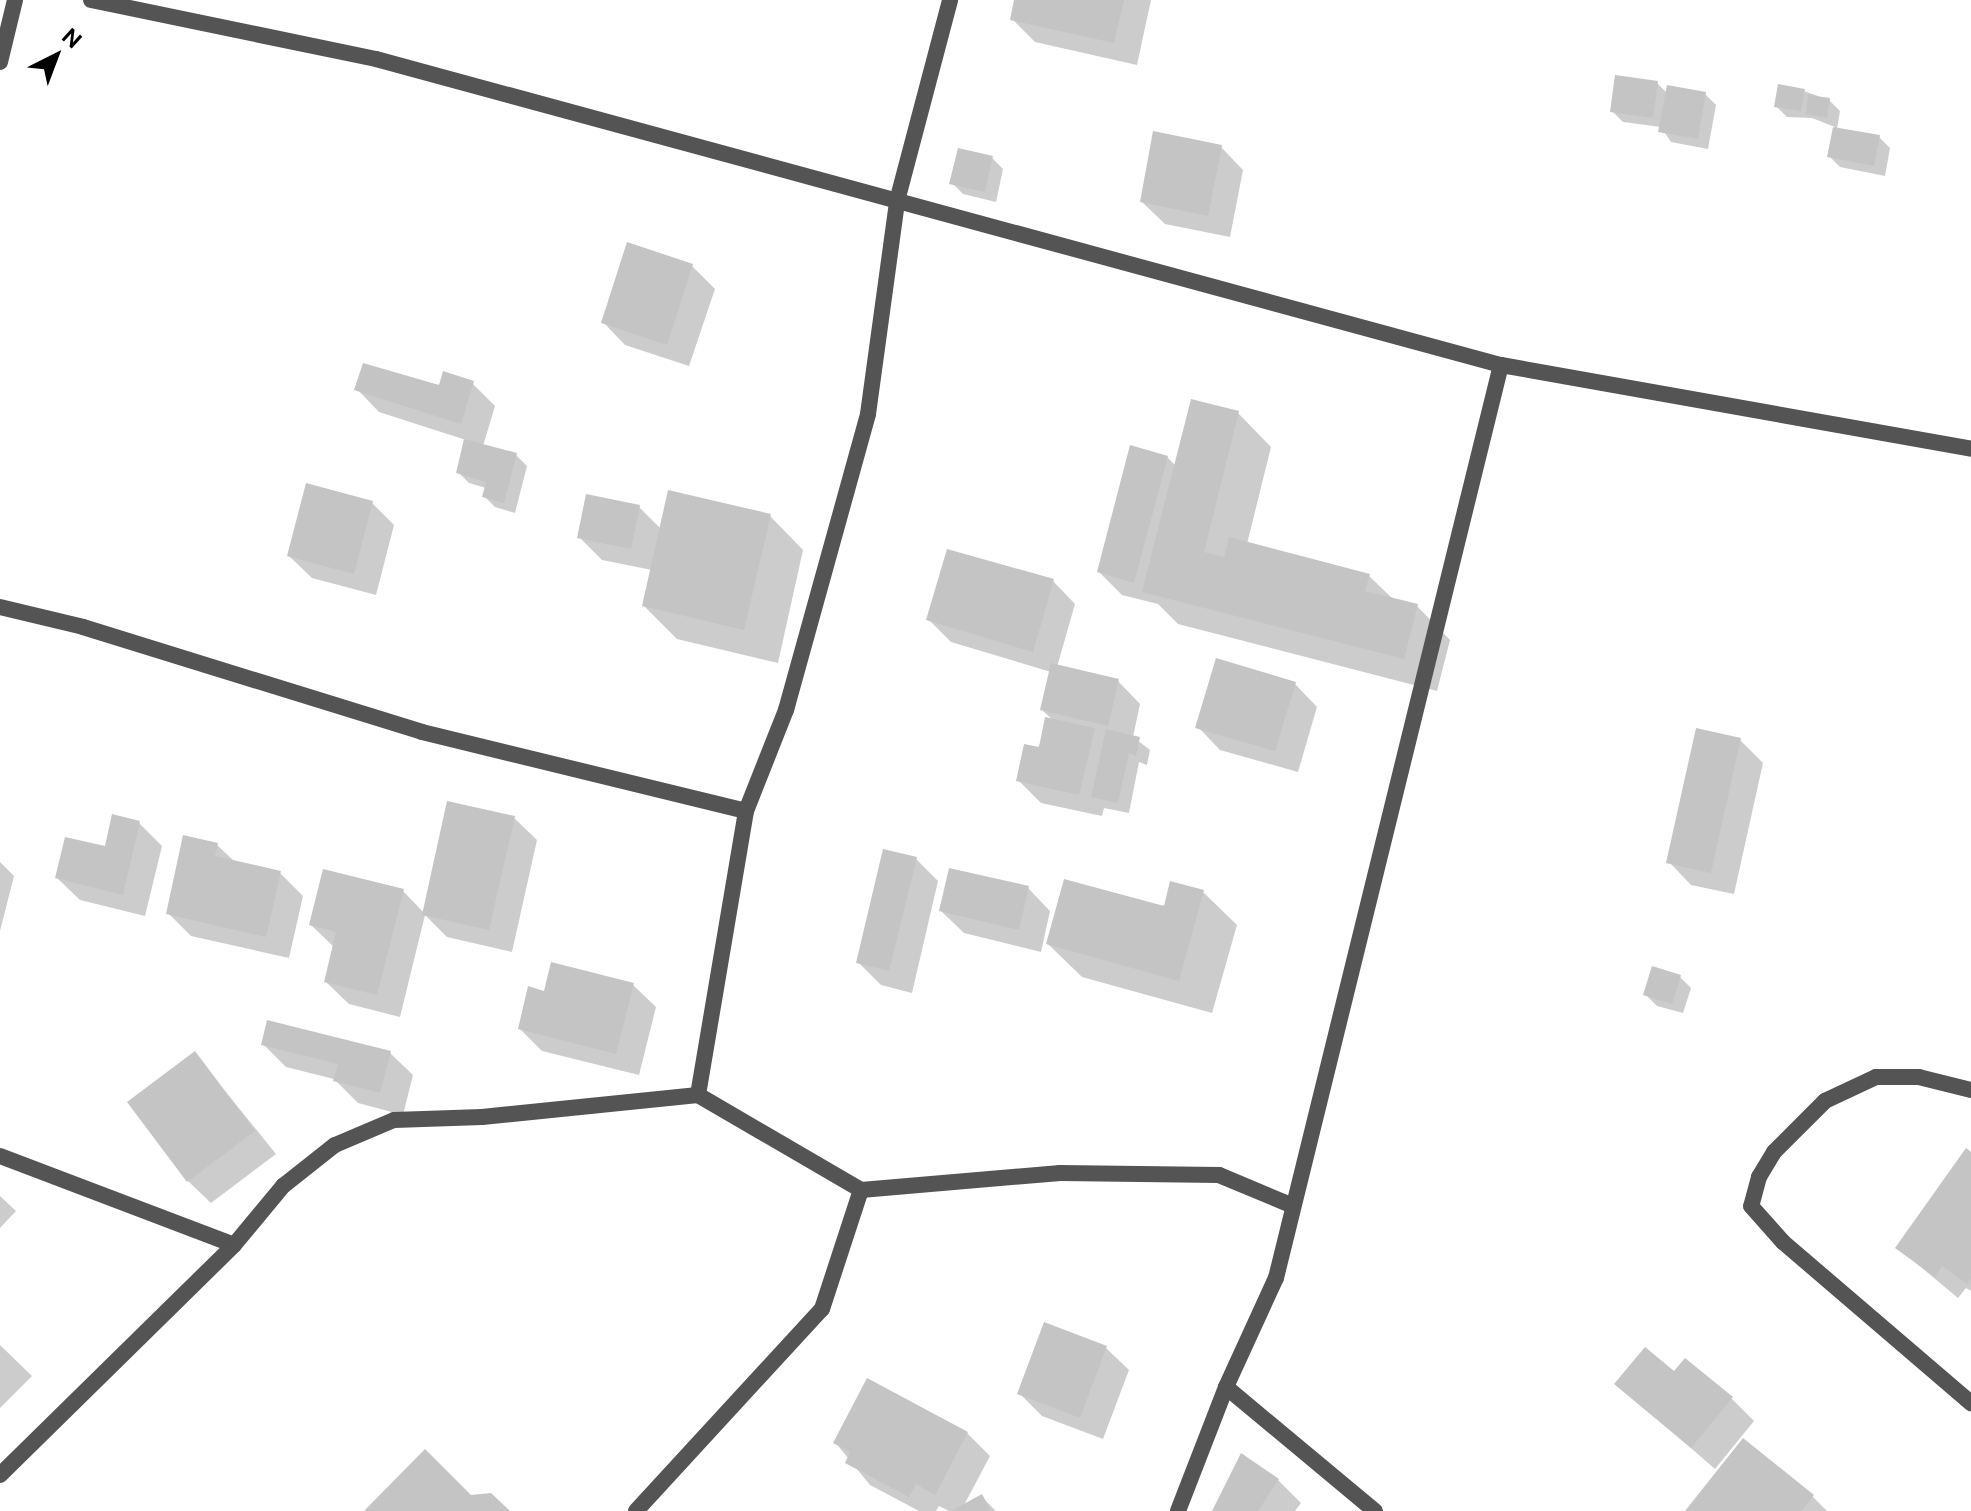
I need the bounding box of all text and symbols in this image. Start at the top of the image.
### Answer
north arrow [16,16,96,96]
text: N [57,23,87,54]

